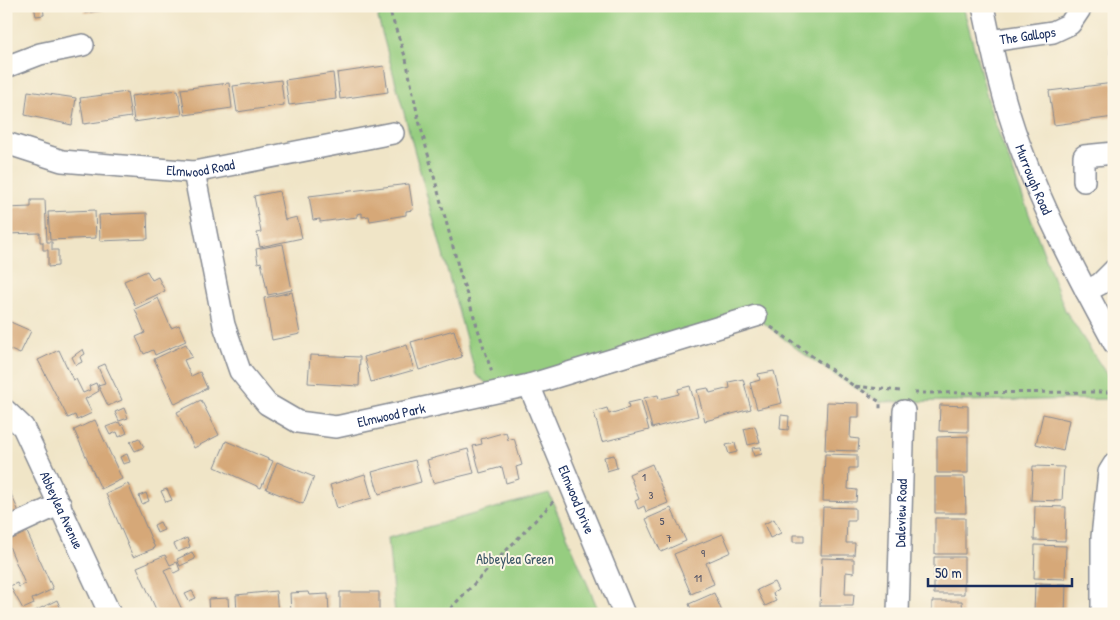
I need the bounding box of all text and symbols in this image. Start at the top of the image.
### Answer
street label: The Gallops [998,22,1057,49]
street label: Murrough Road [1011,141,1057,218]
street label: Elmwood Road [166,154,237,181]
street label: Elmwood Park [355,398,427,431]
street label: Elmwood Drive [554,462,600,537]
street label: Abbeylea Avenue [36,468,89,552]
house number: 1 [642,470,646,484]
street label: Daleview Road [890,478,911,548]
house number: 3 [649,488,654,502]
house number: 5 [660,514,665,528]
house number: 7 [666,531,672,545]
house number: 9 [701,546,705,560]
park label: Abbeylea Green [476,549,554,569]
scale bar [928,555,1071,587]
text: 50 m [935,562,962,583]
house number: 11 [694,571,702,585]

